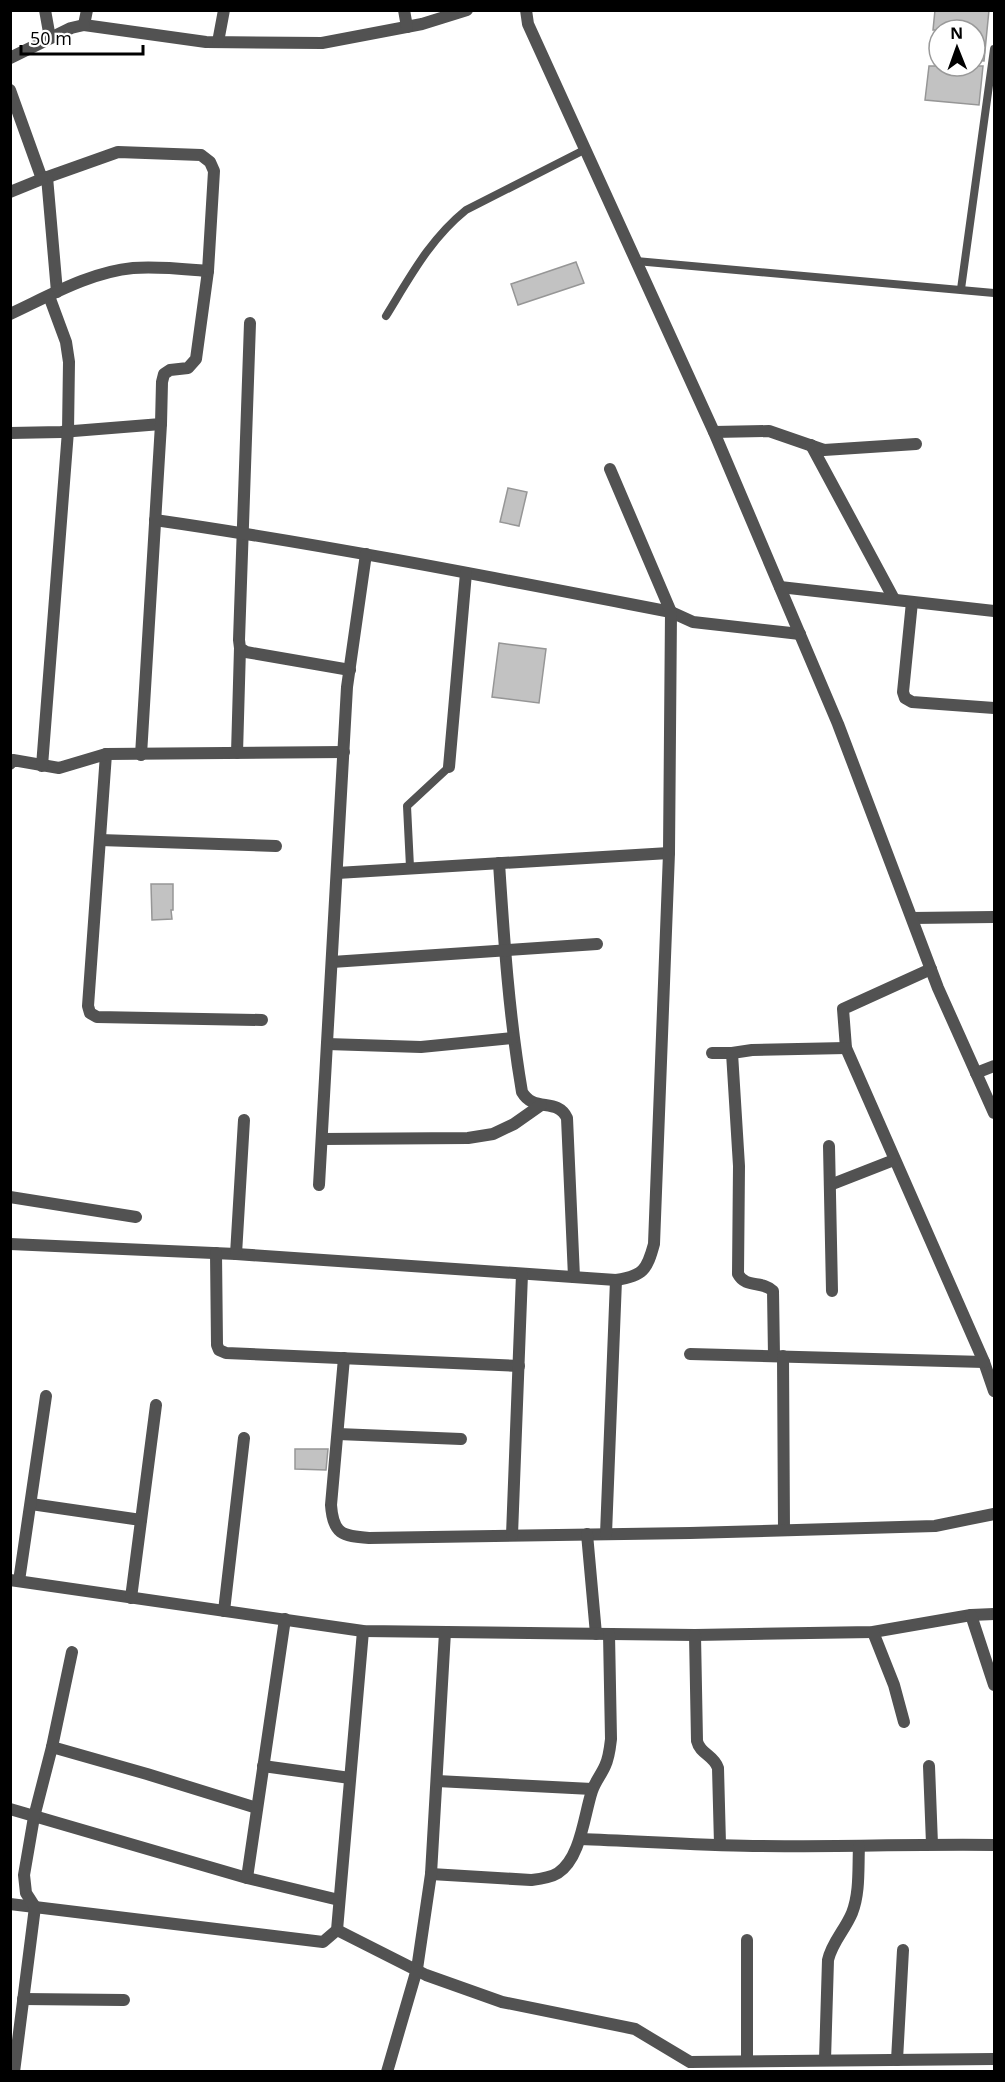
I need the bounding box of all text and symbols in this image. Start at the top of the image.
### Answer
scale bar [21,18,142,56]
north arrow [927,18,987,78]
text: N [950,22,963,44]
text: 50 m [30,26,72,50]

